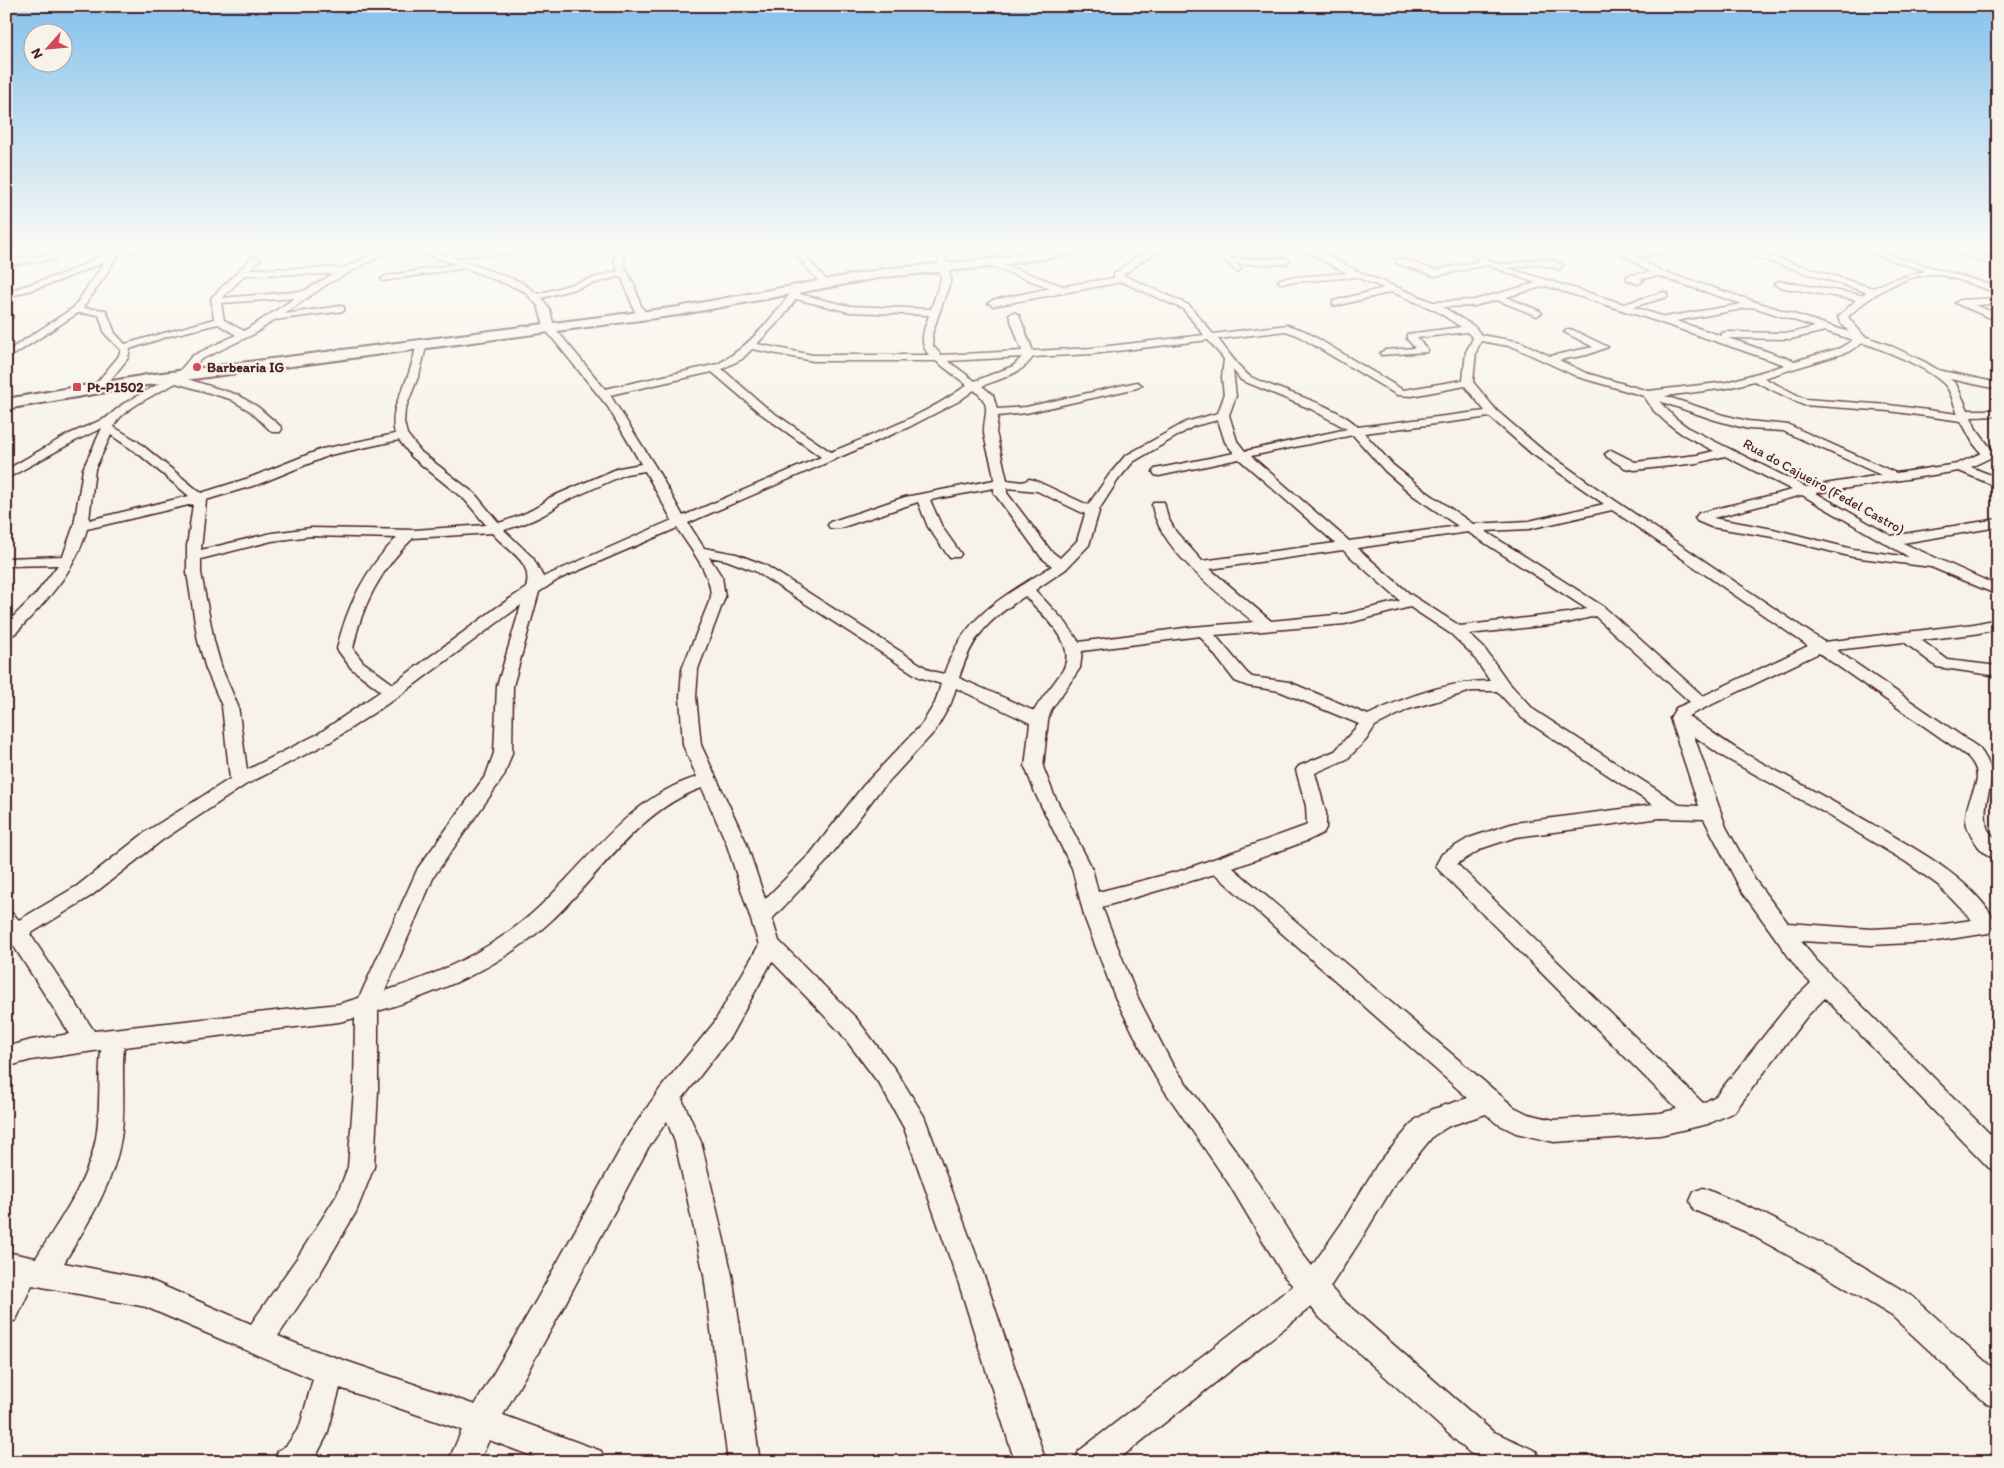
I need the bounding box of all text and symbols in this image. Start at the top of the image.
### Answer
north arrow [22,22,72,72]
text: N [27,46,47,62]
place label: Barbearia IG [207,359,284,376]
marker: Barbearia IG [191,361,203,373]
place label: Pt-P1502 [87,379,144,396]
marker: Pt-P1502 [71,381,83,393]
street label: Rua do Cajueiro (Fedel Castro) [1740,435,1908,538]

